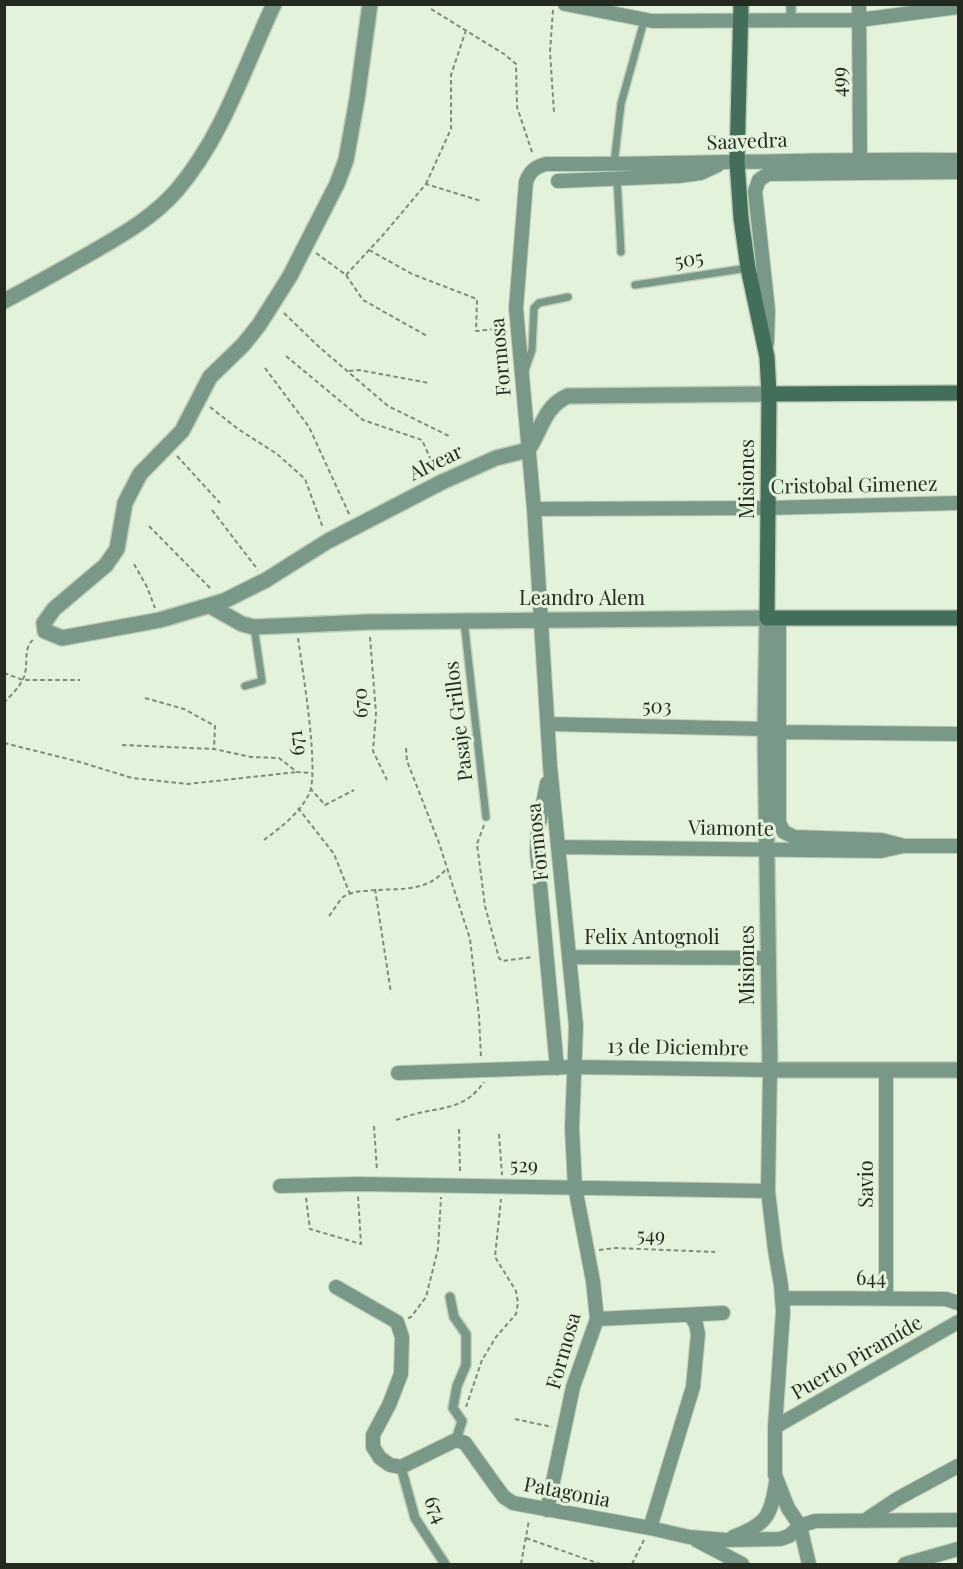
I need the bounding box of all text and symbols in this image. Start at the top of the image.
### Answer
street label: 499 [828,67,852,97]
street label: Saavedra [706,129,788,155]
street label: 505 [673,246,705,274]
street label: Formosa [486,317,516,397]
street label: Misiones [736,439,760,519]
street label: Alvear [405,440,467,486]
street label: Cristobal Gimenez [770,473,938,499]
street label: Leandro Alem [519,587,645,611]
street label: Pasaje Grillos [440,660,478,782]
street label: 670 [348,687,374,719]
street label: 503 [642,695,672,719]
street label: 671 [284,729,310,757]
street label: Formosa [522,802,554,882]
street label: Viamonte [688,816,774,842]
street label: Misiones [736,925,760,1005]
street label: Felix Antognoli [584,926,720,950]
street label: 13 de Diciembre [607,1035,749,1061]
street label: 529 [510,1154,538,1178]
street label: Savio [855,1160,879,1208]
street label: 549 [636,1224,666,1248]
street label: 644 [856,1267,886,1291]
street label: Formosa [542,1310,586,1392]
street label: Puerto Piramíde [787,1311,927,1405]
street label: Patagonia [522,1473,612,1513]
street label: 674 [418,1492,452,1528]

